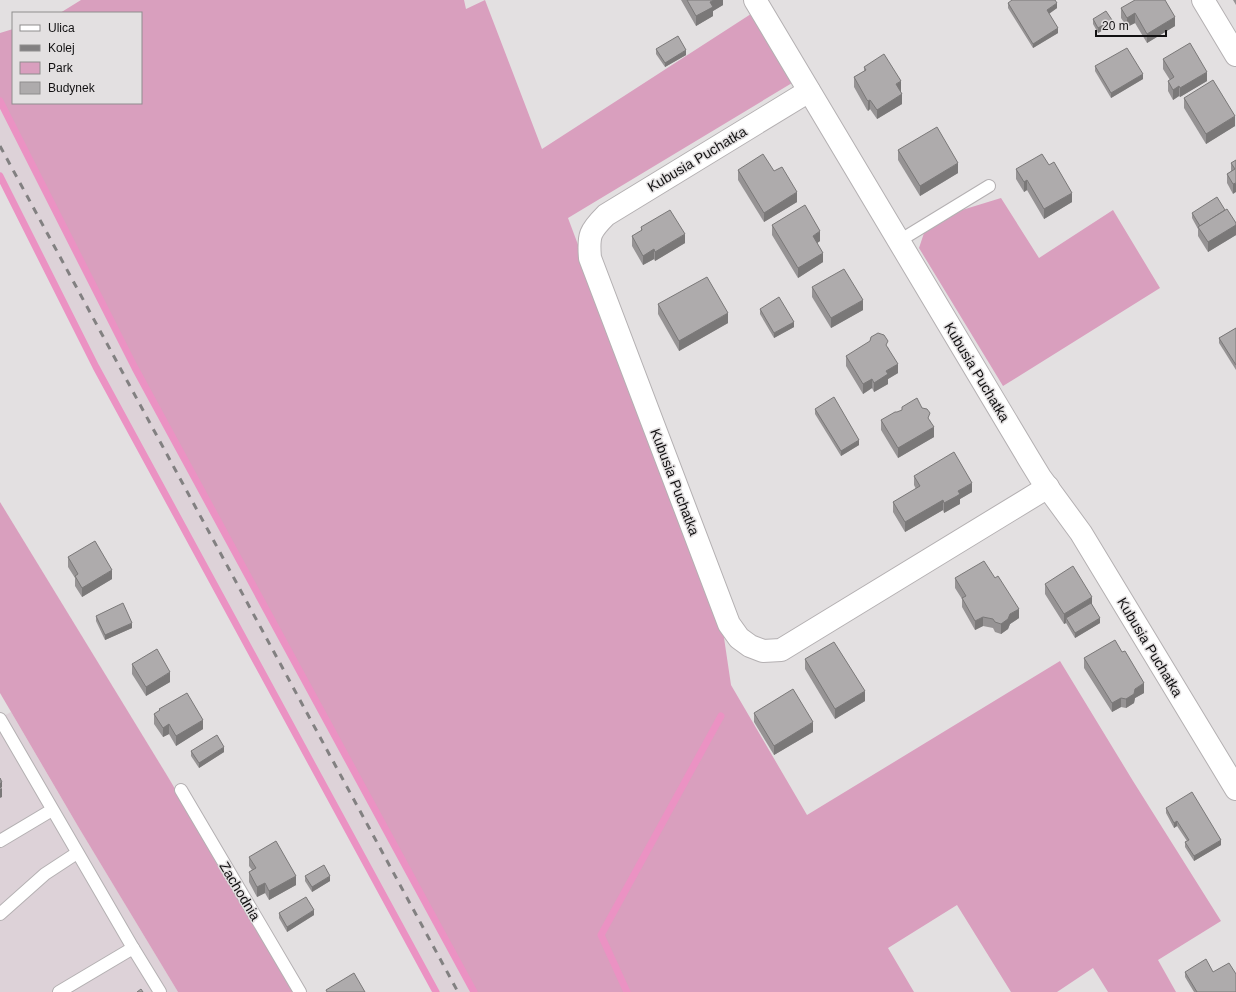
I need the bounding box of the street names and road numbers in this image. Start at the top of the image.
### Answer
street label: Kubusia Puchatka [645,123,750,195]
street label: Kubusia Puchatka [941,320,1013,425]
street label: Kubusia Puchatka [647,426,703,538]
street label: Kubusia Puchatka [1114,595,1186,700]
street label: Zachodnia [216,859,264,923]

